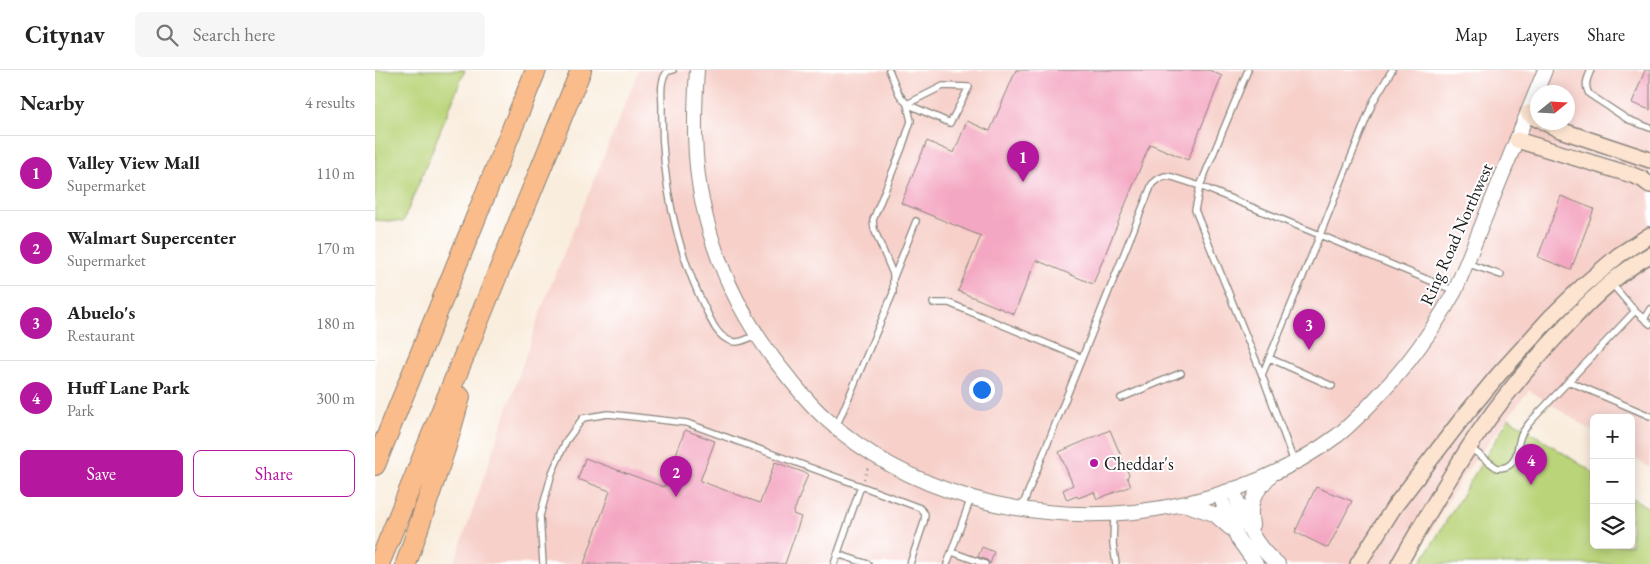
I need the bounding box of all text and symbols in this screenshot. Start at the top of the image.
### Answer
search box [135,12,485,57]
text: Citynav [25,19,105,50]
icon: search [153,21,181,49]
text: Search here [193,22,275,47]
text: Map [1455,23,1487,46]
text: Layers [1515,23,1559,46]
text: Share [1587,23,1625,46]
north arrow [1530,85,1575,130]
text: Nearby [20,89,84,116]
text: 4 results [305,92,355,113]
pin: 1 [1007,141,1039,182]
text: Valley View Mall [67,150,200,175]
street label: Ring Road Northwest [1414,159,1498,309]
text: 1 [32,163,40,184]
text: 110 m [316,163,355,184]
text: Supermarket [67,175,146,196]
text: Walmart Supercenter [67,225,236,250]
text: 2 [32,238,40,259]
text: 170 m [316,238,355,259]
text: Supermarket [67,250,146,271]
text: Abuelo's [67,300,135,325]
pin: 3 [1293,309,1325,350]
text: 3 [32,313,40,334]
text: 180 m [316,313,355,334]
text: Restaurant [67,325,135,346]
text: Huff Lane Park [67,375,190,400]
your location [969,377,995,403]
text: 4 [32,388,40,409]
text: 300 m [316,388,355,409]
text: Park [67,400,94,421]
map controls [1590,414,1635,549]
button: + [1590,414,1635,459]
pin: 4 [1515,444,1547,485]
button: Save [20,450,183,497]
button: Share [193,450,355,497]
place label: Cheddar's [1104,452,1174,475]
pin: 2 [660,456,692,497]
marker: Cheddar's [1088,457,1100,469]
button: − [1590,459,1635,504]
button: layers [1590,504,1635,549]

